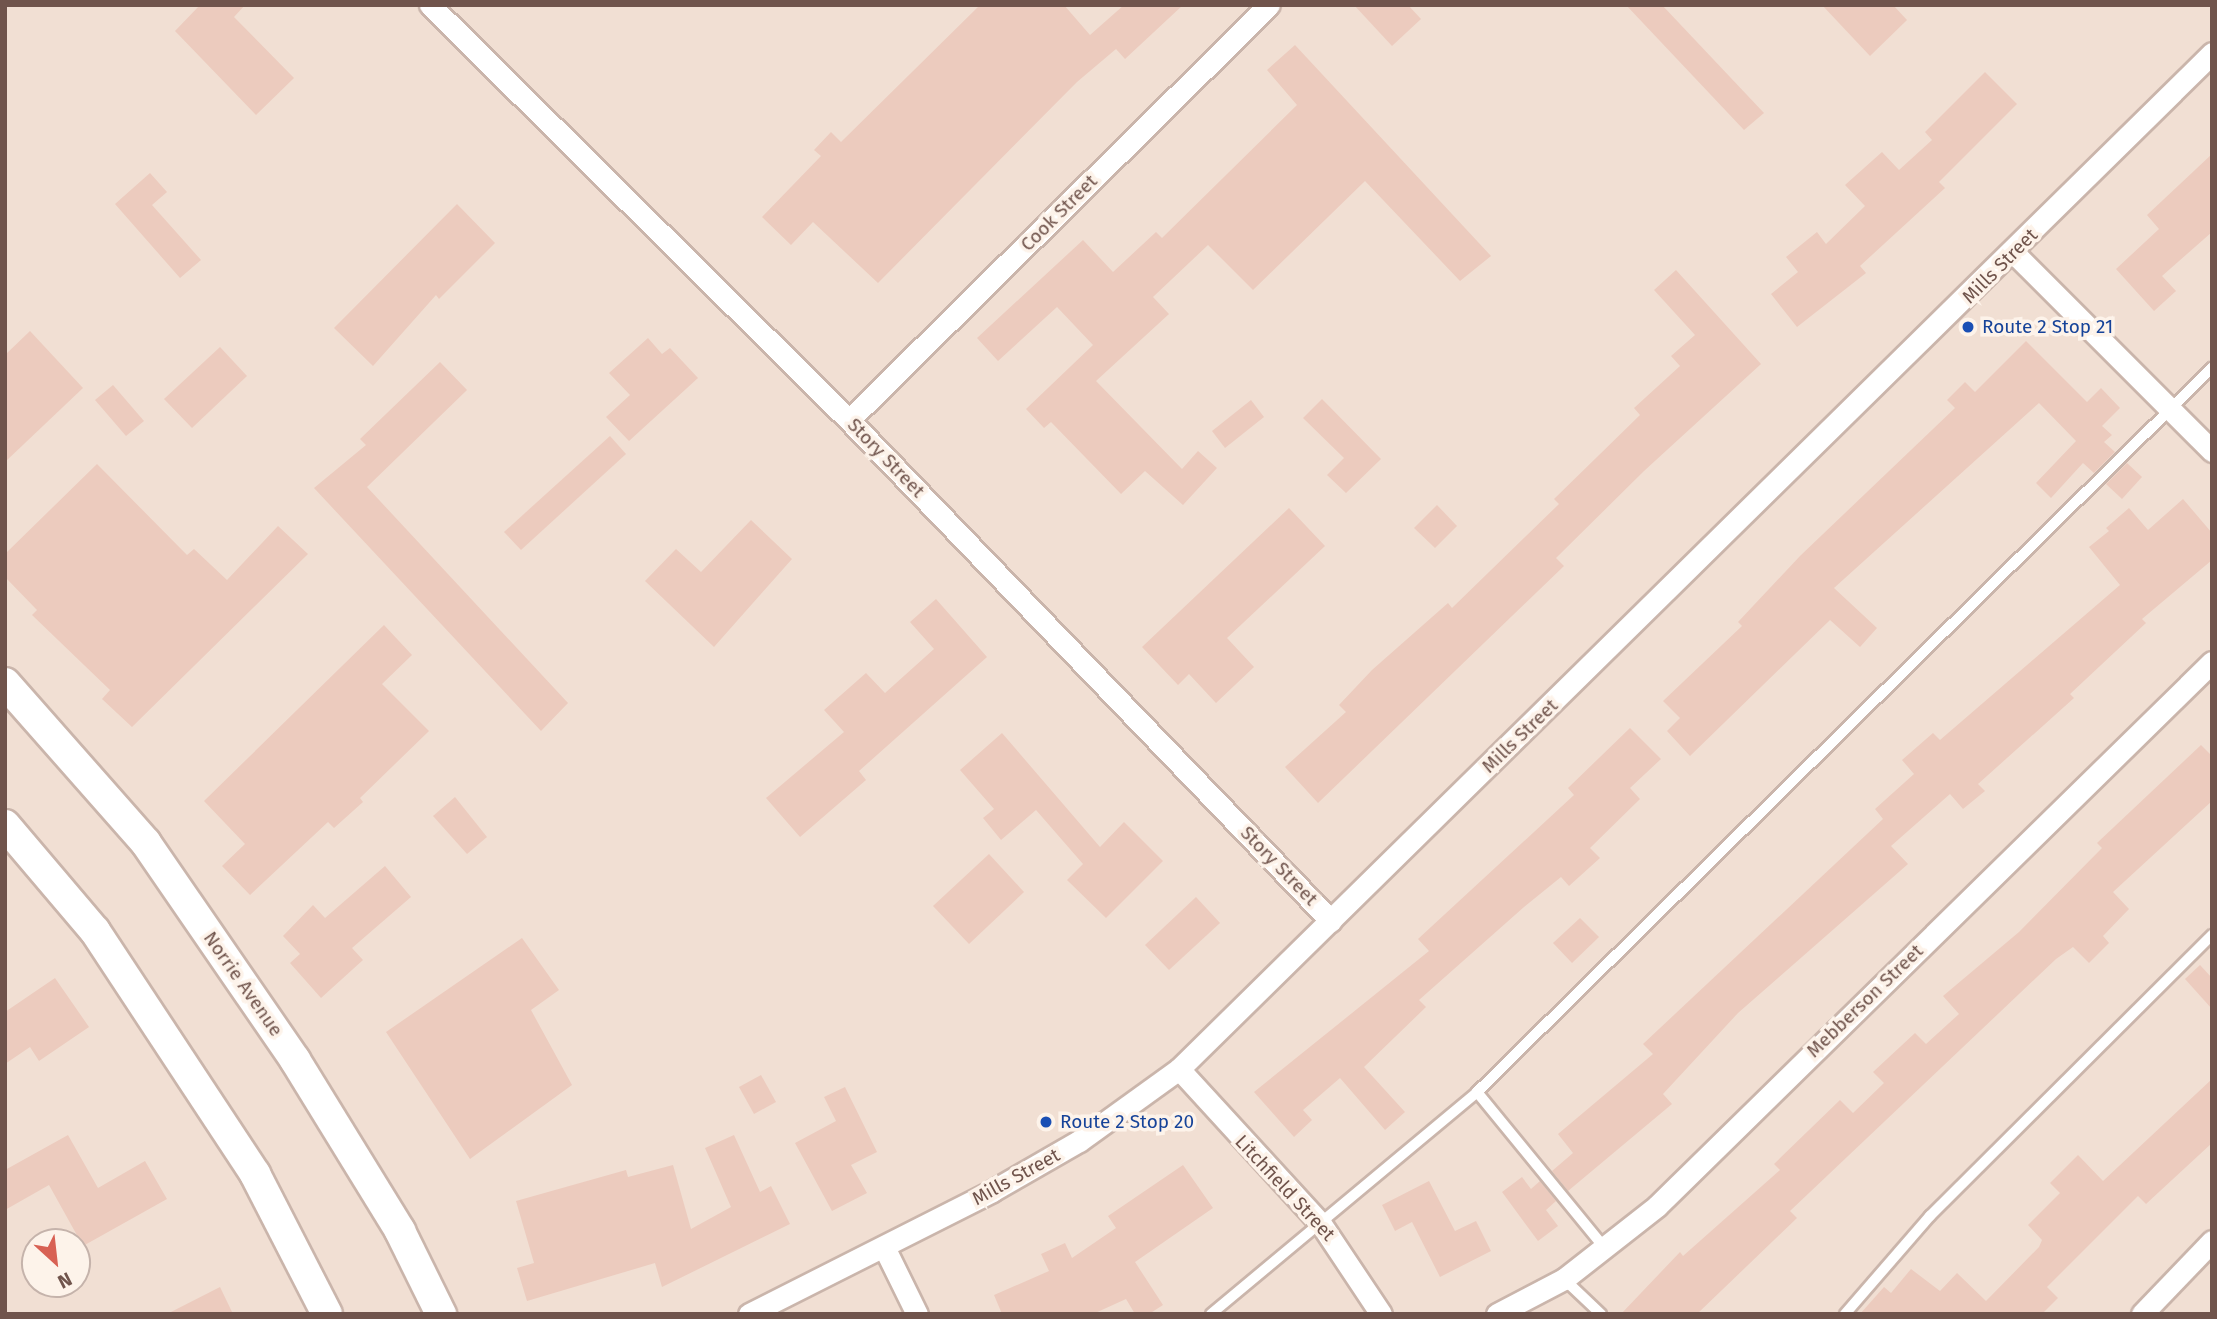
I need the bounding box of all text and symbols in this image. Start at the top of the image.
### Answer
street label: Cook Street [1016,170,1102,256]
street label: Mills Street [1958,224,2042,308]
place label: Route 2 Stop 21 [1982,316,2113,338]
marker: Route 2 Stop 21 [1960,319,1976,335]
street label: Story Street [843,414,929,502]
street label: Mills Street [1477,694,1563,778]
street label: Story Street [1236,822,1322,910]
street label: Norrie Avenue [199,927,287,1041]
street label: Mebberson Street [1802,940,1928,1062]
place label: Route 2 Stop 20 [1060,1111,1194,1133]
marker: Route 2 Stop 20 [1038,1114,1054,1130]
street label: Litchfield Street [1230,1130,1340,1246]
street label: Mills Street [968,1144,1064,1210]
north arrow [21,1228,91,1298]
text: N [54,1267,76,1293]

